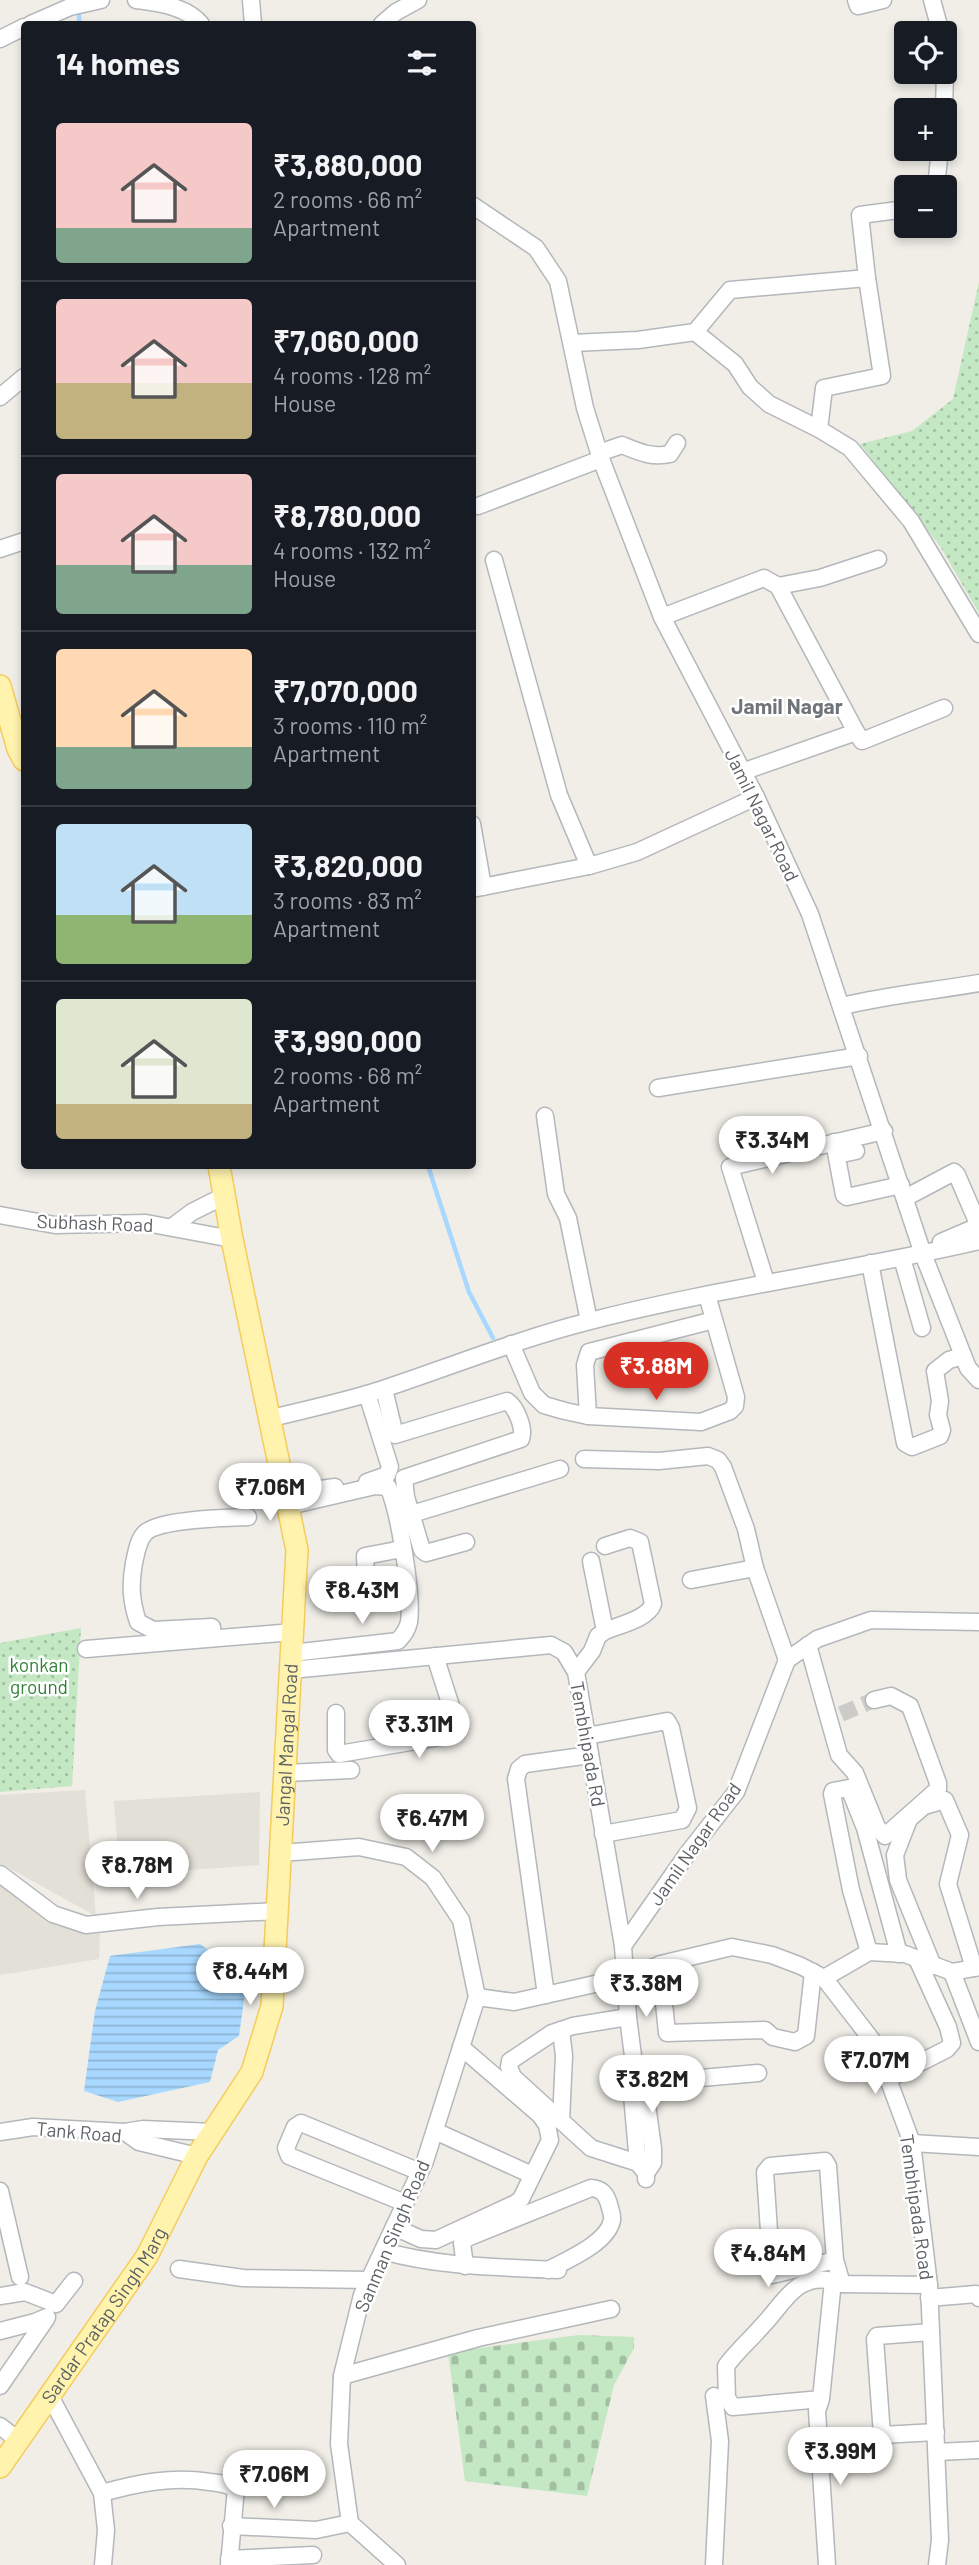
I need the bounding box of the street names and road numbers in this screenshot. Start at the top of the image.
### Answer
street label: Jamil Nagar Road [720,745,804,885]
street label: Subhash Road [36,1209,154,1236]
street label: Jangal Mangal Road [270,1663,302,1827]
street label: Tembhipada Rd [566,1679,611,1808]
street label: Jamil Nagar Road [644,1778,745,1910]
street label: Tank Road [35,2116,123,2147]
street label: Tembhipada Road [896,2133,939,2281]
street label: Sanman Singh Road [349,2156,434,2315]
street label: Sardar Pratap Singh Marg [36,2223,171,2408]

